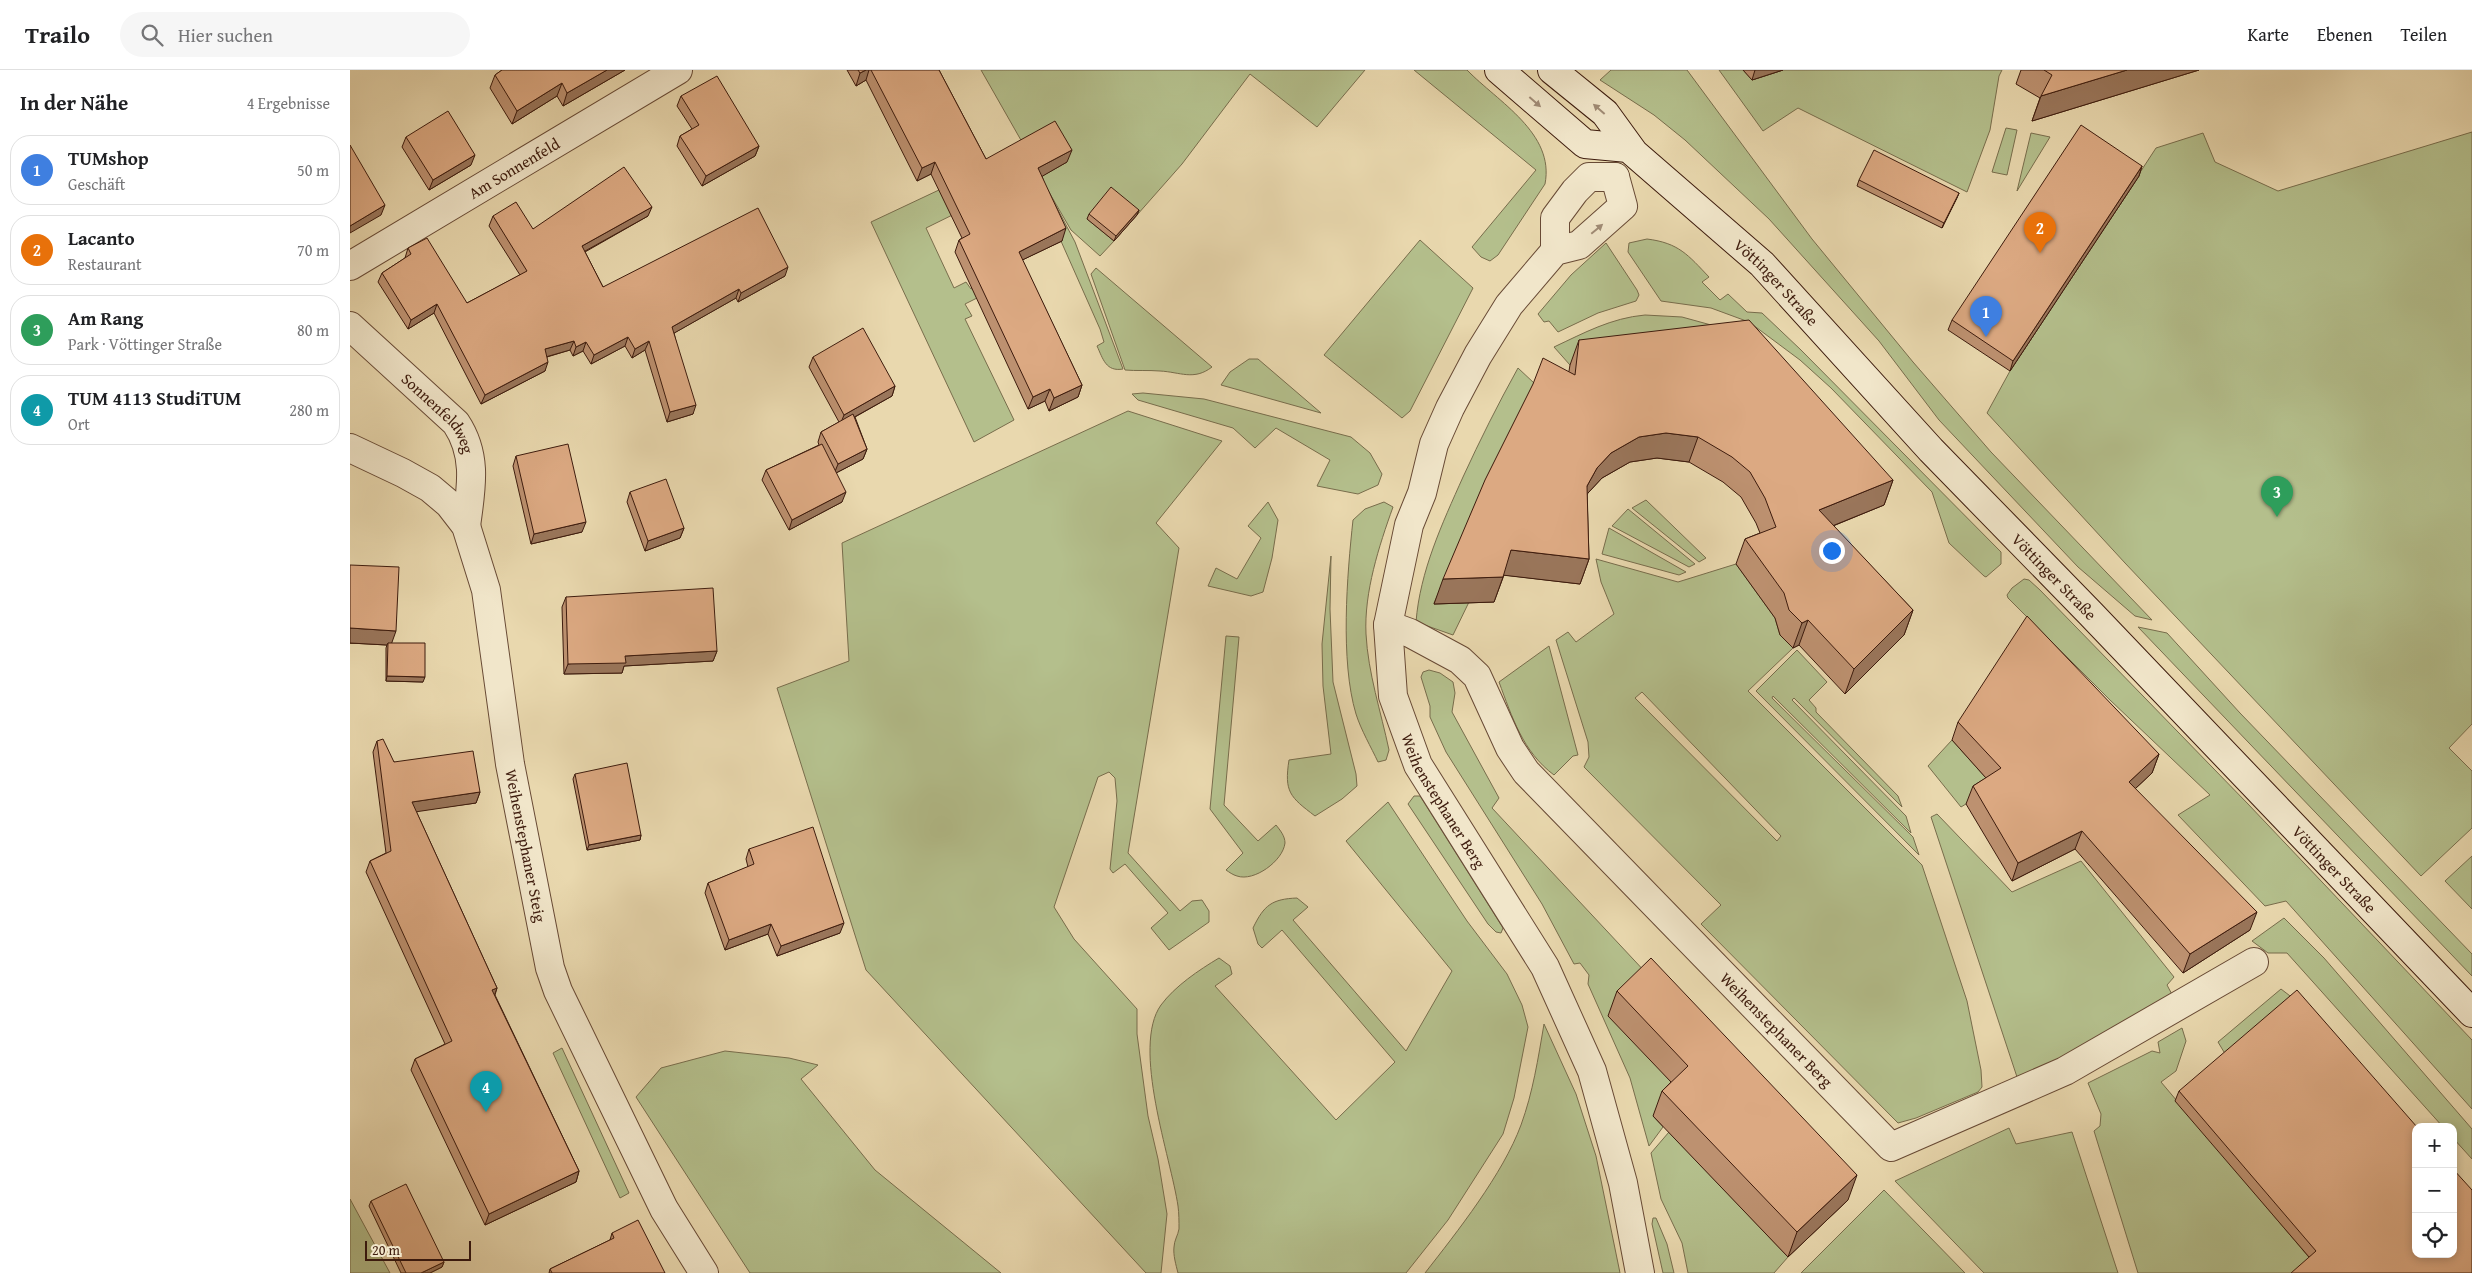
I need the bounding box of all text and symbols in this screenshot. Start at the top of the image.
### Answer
search box [120,12,470,57]
text: Trailo [25,17,90,52]
icon: search [138,21,166,49]
text: Hier suchen [178,21,273,49]
text: Karte [2248,21,2289,48]
text: Ebenen [2317,21,2373,48]
text: Teilen [2401,21,2447,48]
text: In der Nähe [20,87,128,118]
text: 4 Ergebnisse [247,91,330,115]
one-way arrow [1528,97,1541,108]
one-way arrow [1594,103,1606,115]
street label: Am Sonnenfeld [464,131,564,205]
text: TUMshop [68,144,149,172]
text: 1 [33,158,41,182]
text: 50 m [297,158,329,182]
text: Geschäft [68,172,125,196]
pin: 2 [2024,212,2056,253]
text: Lacanto [68,224,135,252]
one-way arrow [1590,224,1603,235]
street label: Vöttinger Straße [1729,233,1824,331]
text: 2 [33,238,41,262]
text: 70 m [297,238,329,262]
text: Restaurant [68,252,142,276]
pin: 1 [1970,296,2002,337]
text: Am Rang [68,304,143,332]
text: 3 [33,318,41,342]
text: 80 m [297,318,329,342]
text: Park · Vöttinger Straße [68,332,222,356]
street label: Sonnenfeldweg [396,367,481,456]
text: TUM 4113 StudiTUM [68,384,241,412]
text: 4 [33,398,41,422]
text: 280 m [289,398,329,422]
text: Ort [68,412,90,436]
pin: 3 [2261,476,2293,517]
street label: Vöttinger Straße [2006,527,2103,625]
your location [1819,538,1845,564]
street label: Weihenstephaner Berg [1395,730,1492,873]
street label: Weihenstephaner Steig [499,767,553,924]
street label: Vöttinger Straße [2287,820,2382,918]
street label: Weihenstephaner Berg [1715,966,1839,1093]
pin: 4 [470,1071,502,1112]
map controls [2412,1123,2457,1258]
button: + [2412,1123,2457,1168]
button: − [2412,1168,2457,1213]
button: locate [2412,1213,2457,1258]
scale bar [365,1238,471,1261]
text: 20 m [372,1240,400,1260]

